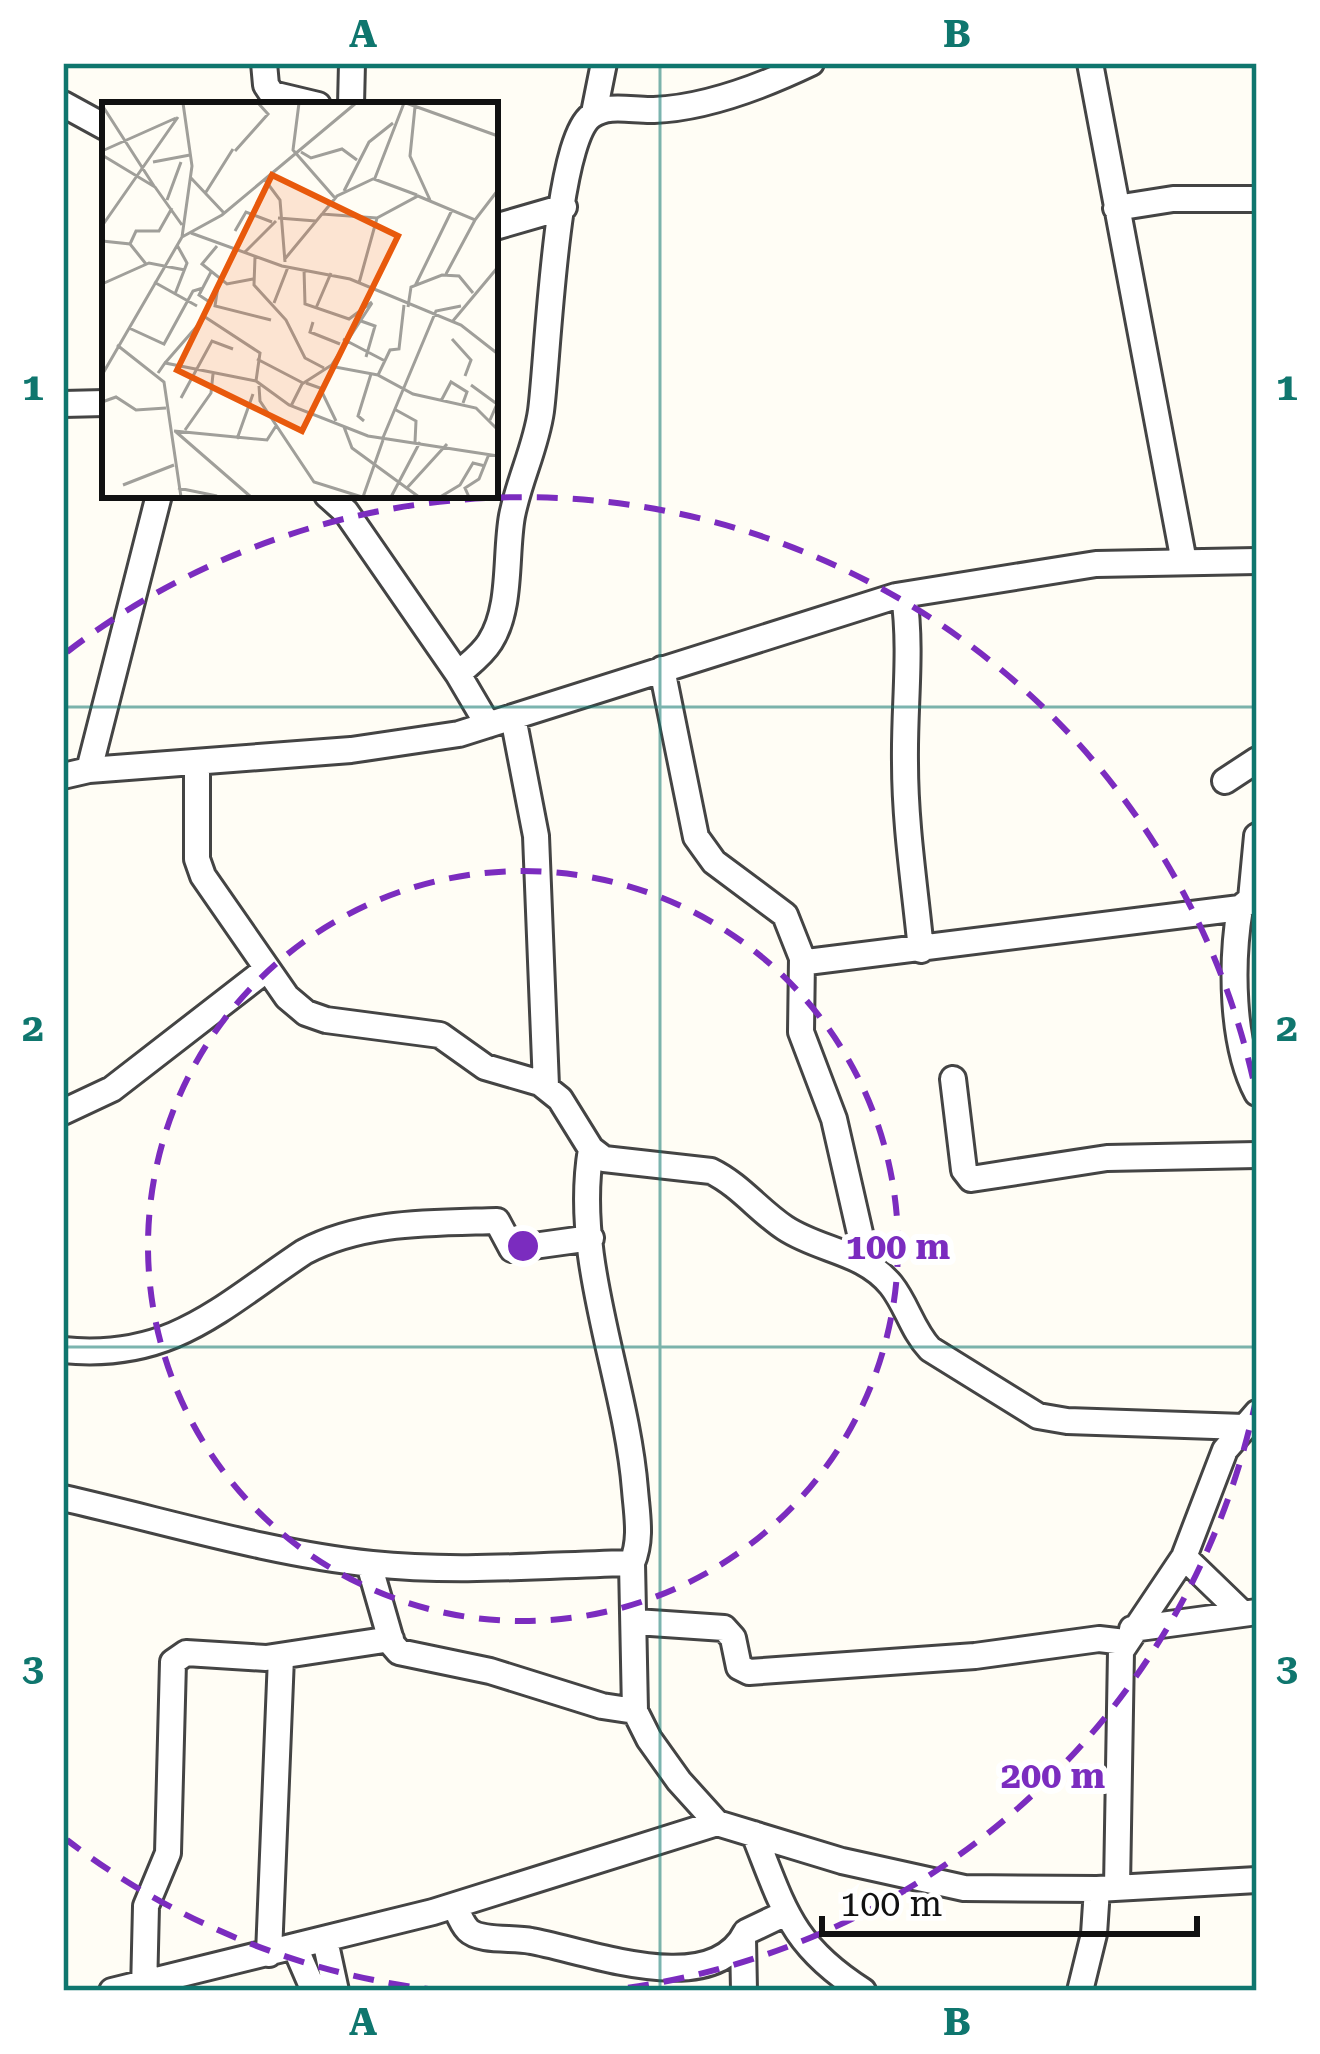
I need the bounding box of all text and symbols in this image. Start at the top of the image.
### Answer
text: A [349,11,377,57]
text: B [943,11,971,57]
inset map [102,102,498,498]
text: 1 [22,364,44,410]
text: 1 [1276,364,1298,410]
text: 2 [22,1005,44,1051]
text: 2 [1276,1005,1298,1051]
centre of rings [502,1225,544,1267]
text: 100 m [846,1226,950,1268]
text: 3 [22,1645,44,1691]
text: 3 [1276,1645,1298,1691]
text: 200 m [1001,1755,1105,1797]
scale bar [822,1862,1197,1936]
text: 100 m [840,1883,942,1925]
text: A [349,1999,377,2045]
text: B [943,1999,971,2045]

